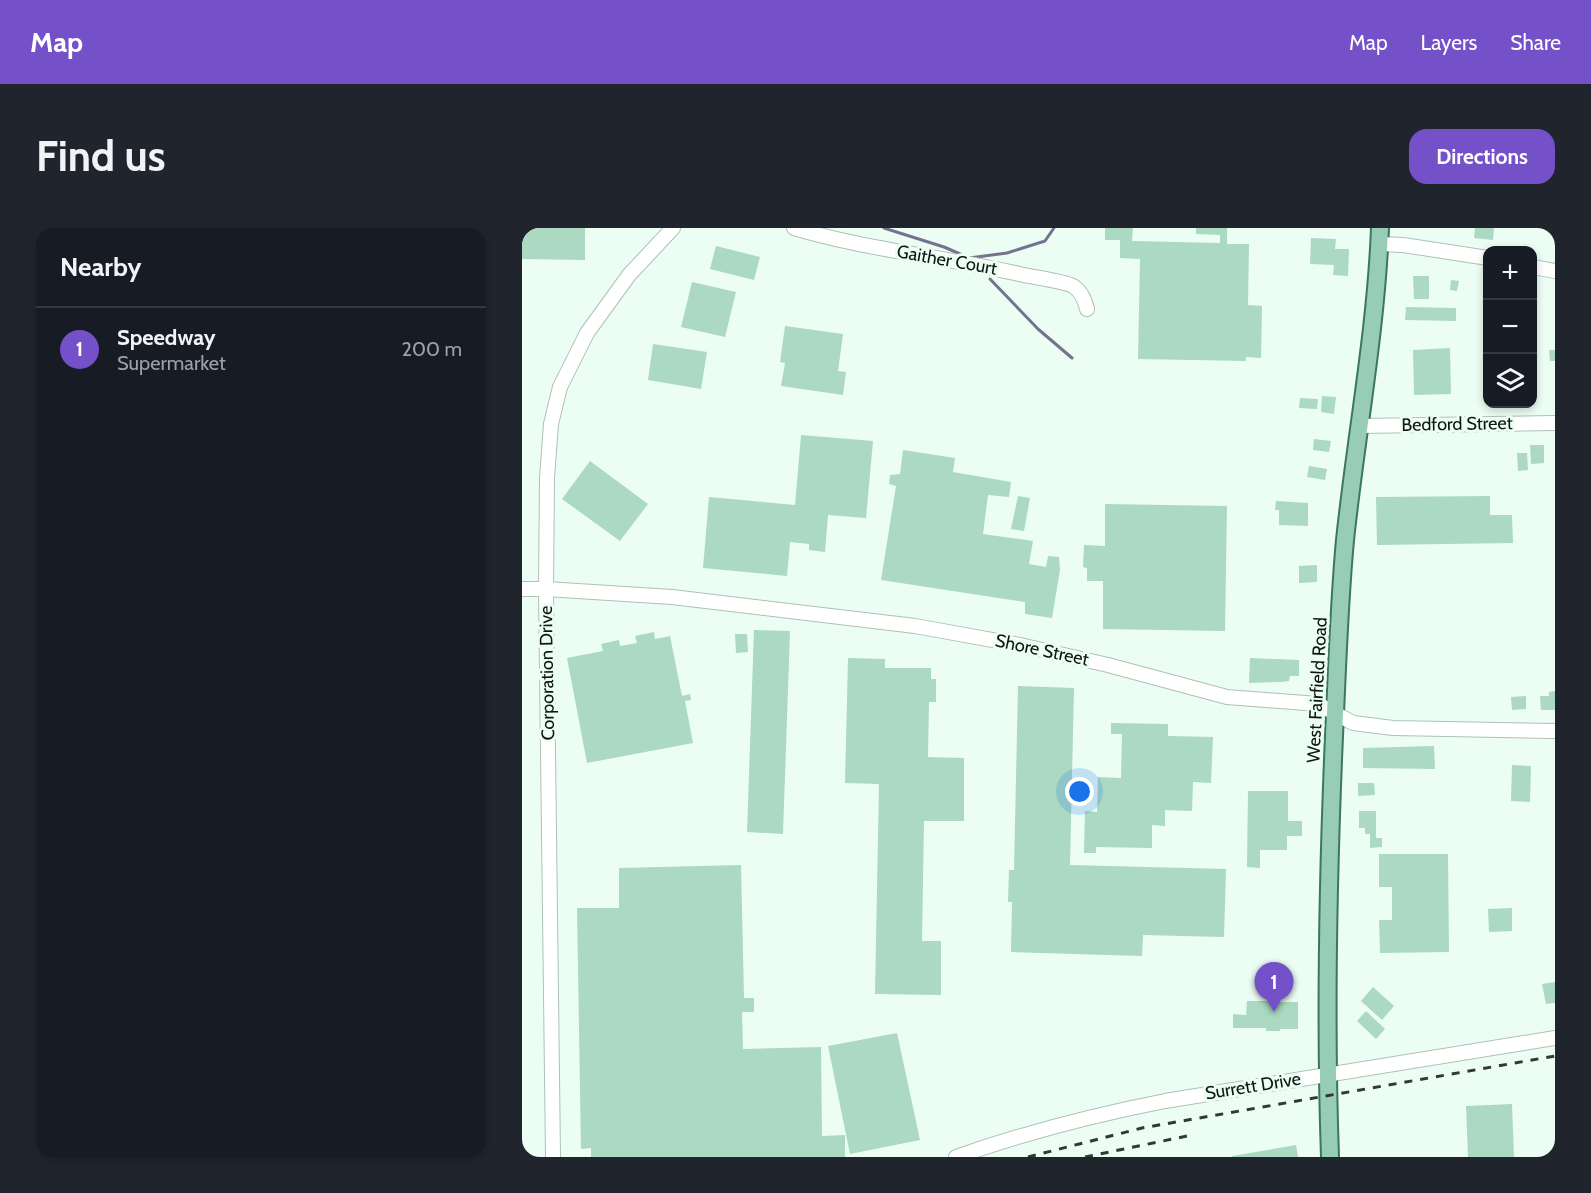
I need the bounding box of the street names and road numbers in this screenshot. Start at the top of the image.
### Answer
street label: Gaither Court [895,240,999,280]
street label: Bedford Street [1401,412,1513,436]
street label: Corporation Drive [535,605,559,741]
street label: West Fairfield Road [1302,617,1332,763]
street label: Shore Street [993,629,1091,671]
street label: Surrett Drive [1203,1068,1303,1104]

